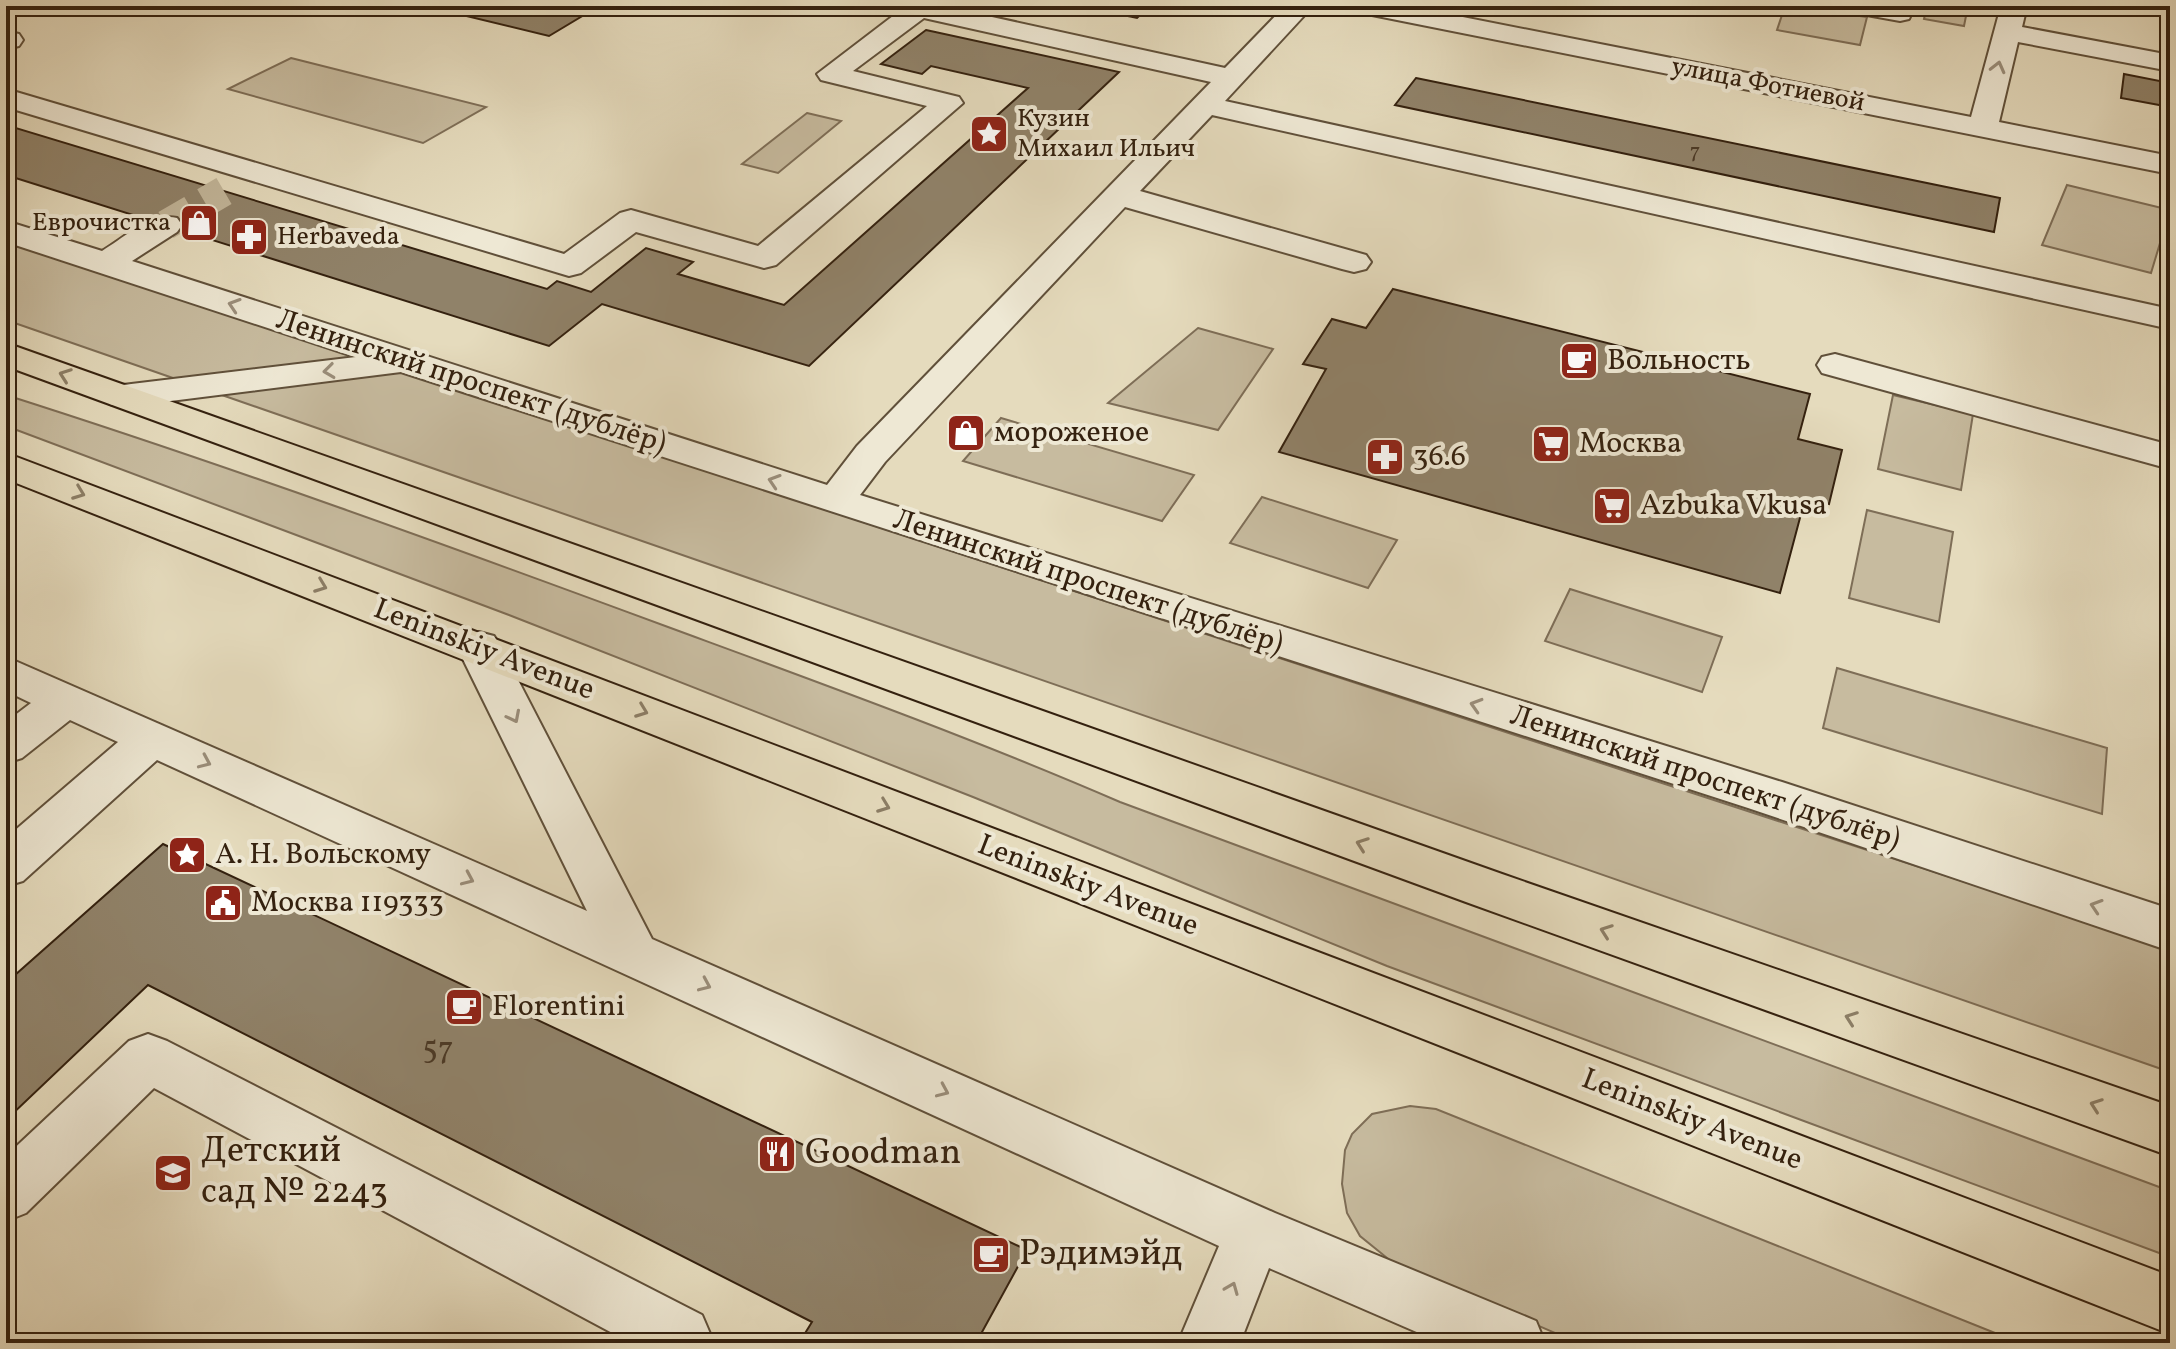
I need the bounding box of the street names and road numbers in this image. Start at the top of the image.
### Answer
street label: улица Фотиевой [1668,49,1868,121]
street label: Ленинский проспект (дублёр) [270,299,672,465]
street label: Ленинский проспект (дублёр) [887,499,1289,665]
street label: Leninskiy Avenue [367,589,601,711]
street label: Ленинский проспект (дублёр) [1504,695,1906,861]
street label: Leninskiy Avenue [971,825,1205,947]
street label: Leninskiy Avenue [1575,1059,1809,1181]

